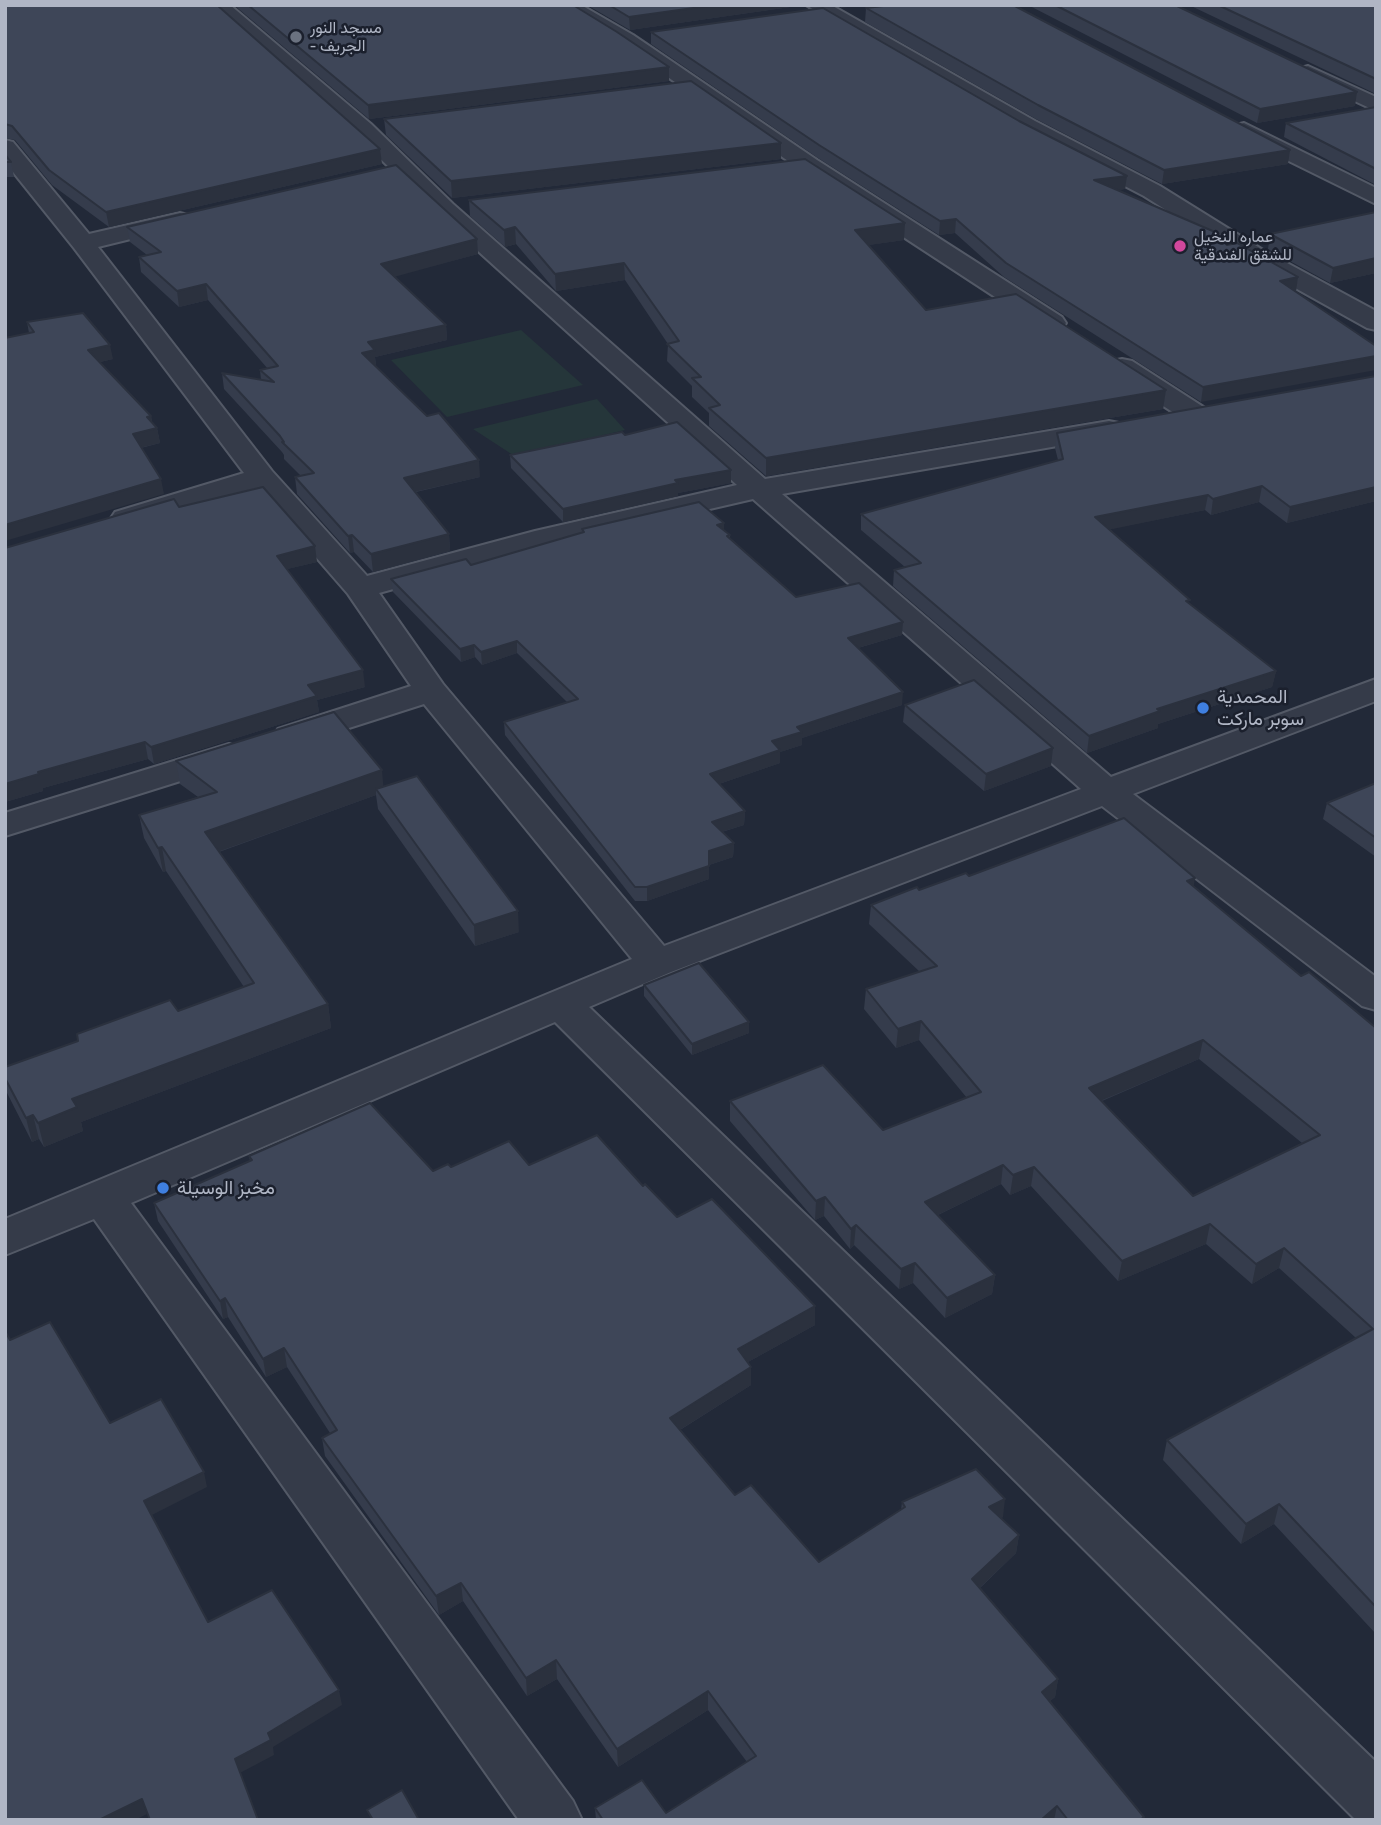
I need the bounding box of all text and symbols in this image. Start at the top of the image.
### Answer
place label: مسجد النور - الجريف [310,18,382,56]
marker: مسجد النور - الجريف [288,29,304,45]
place label: عماره النخيل للشقق الفندقية [1194,227,1292,265]
marker: عماره النخيل للشقق الفندقية [1172,238,1188,254]
place label: المحمدية سوبر ماركت [1217,686,1304,730]
marker: المحمدية سوبر ماركت [1195,700,1211,716]
place label: مخبز الوسيلة [177,1177,275,1199]
marker: مخبز الوسيلة [155,1180,171,1196]

